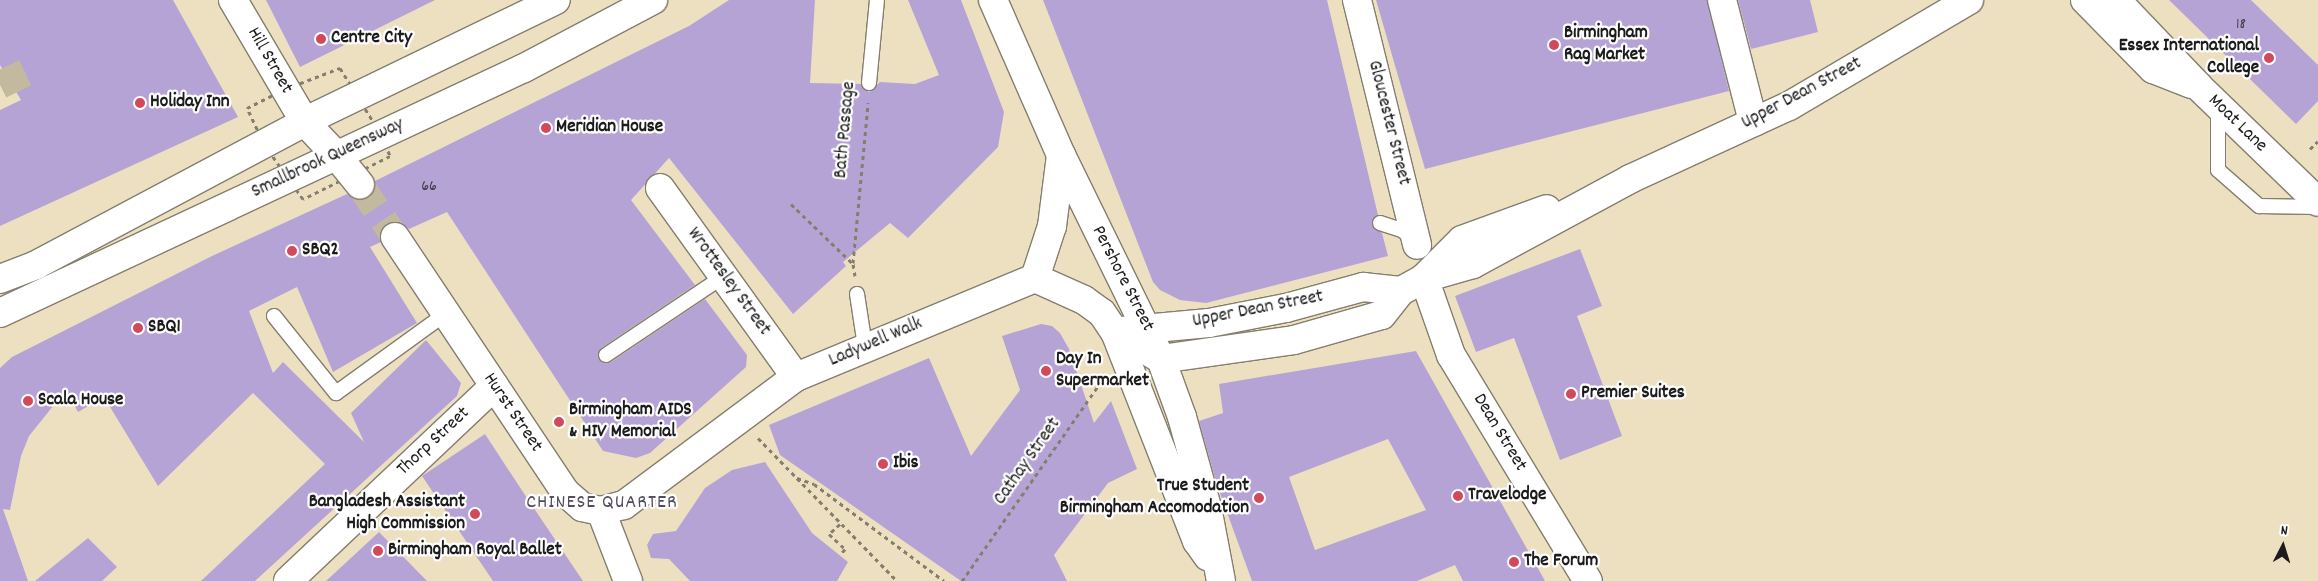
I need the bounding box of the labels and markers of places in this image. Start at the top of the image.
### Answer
place label: Birmingham Rag Market [1564,23,1648,67]
place label: Centre City [331,28,412,50]
marker: Centre City [315,33,327,45]
place label: Essex International College [2119,36,2259,80]
marker: Birmingham Rag Market [1548,39,1560,51]
marker: Essex International College [2263,52,2275,64]
place label: Holiday Inn [150,92,229,114]
marker: Holiday Inn [134,97,146,109]
place label: Meridian House [556,117,663,139]
marker: Meridian House [540,122,552,134]
place label: SBQ2 [302,240,339,262]
marker: SBQ2 [286,245,298,257]
place label: SBQ1 [148,317,181,339]
marker: SBQ1 [132,322,144,334]
place label: Day In Supermarket [1056,349,1149,393]
marker: Day In Supermarket [1040,365,1052,377]
place label: Premier Suites [1581,383,1685,405]
marker: Premier Suites [1565,388,1577,400]
place label: Scala House [38,390,123,412]
marker: Scala House [22,395,34,407]
place label: Birmingham AIDS & HIV Memorial [569,400,692,444]
marker: Birmingham AIDS & HIV Memorial [553,416,565,428]
place label: Ibis [893,453,919,475]
marker: Ibis [877,458,889,470]
place label: True Student Birmingham Accomodation [1060,476,1249,520]
place label: Travelodge [1468,485,1546,507]
marker: Travelodge [1452,490,1464,502]
place label: Bangladesh Assistant High Commission [309,492,465,536]
marker: True Student Birmingham Accomodation [1253,492,1265,504]
marker: Bangladesh Assistant High Commission [469,508,481,520]
place label: Birmingham Royal Ballet [388,540,562,562]
marker: Birmingham Royal Ballet [372,545,384,557]
place label: The Forum [1524,551,1598,573]
marker: The Forum [1508,556,1520,568]

